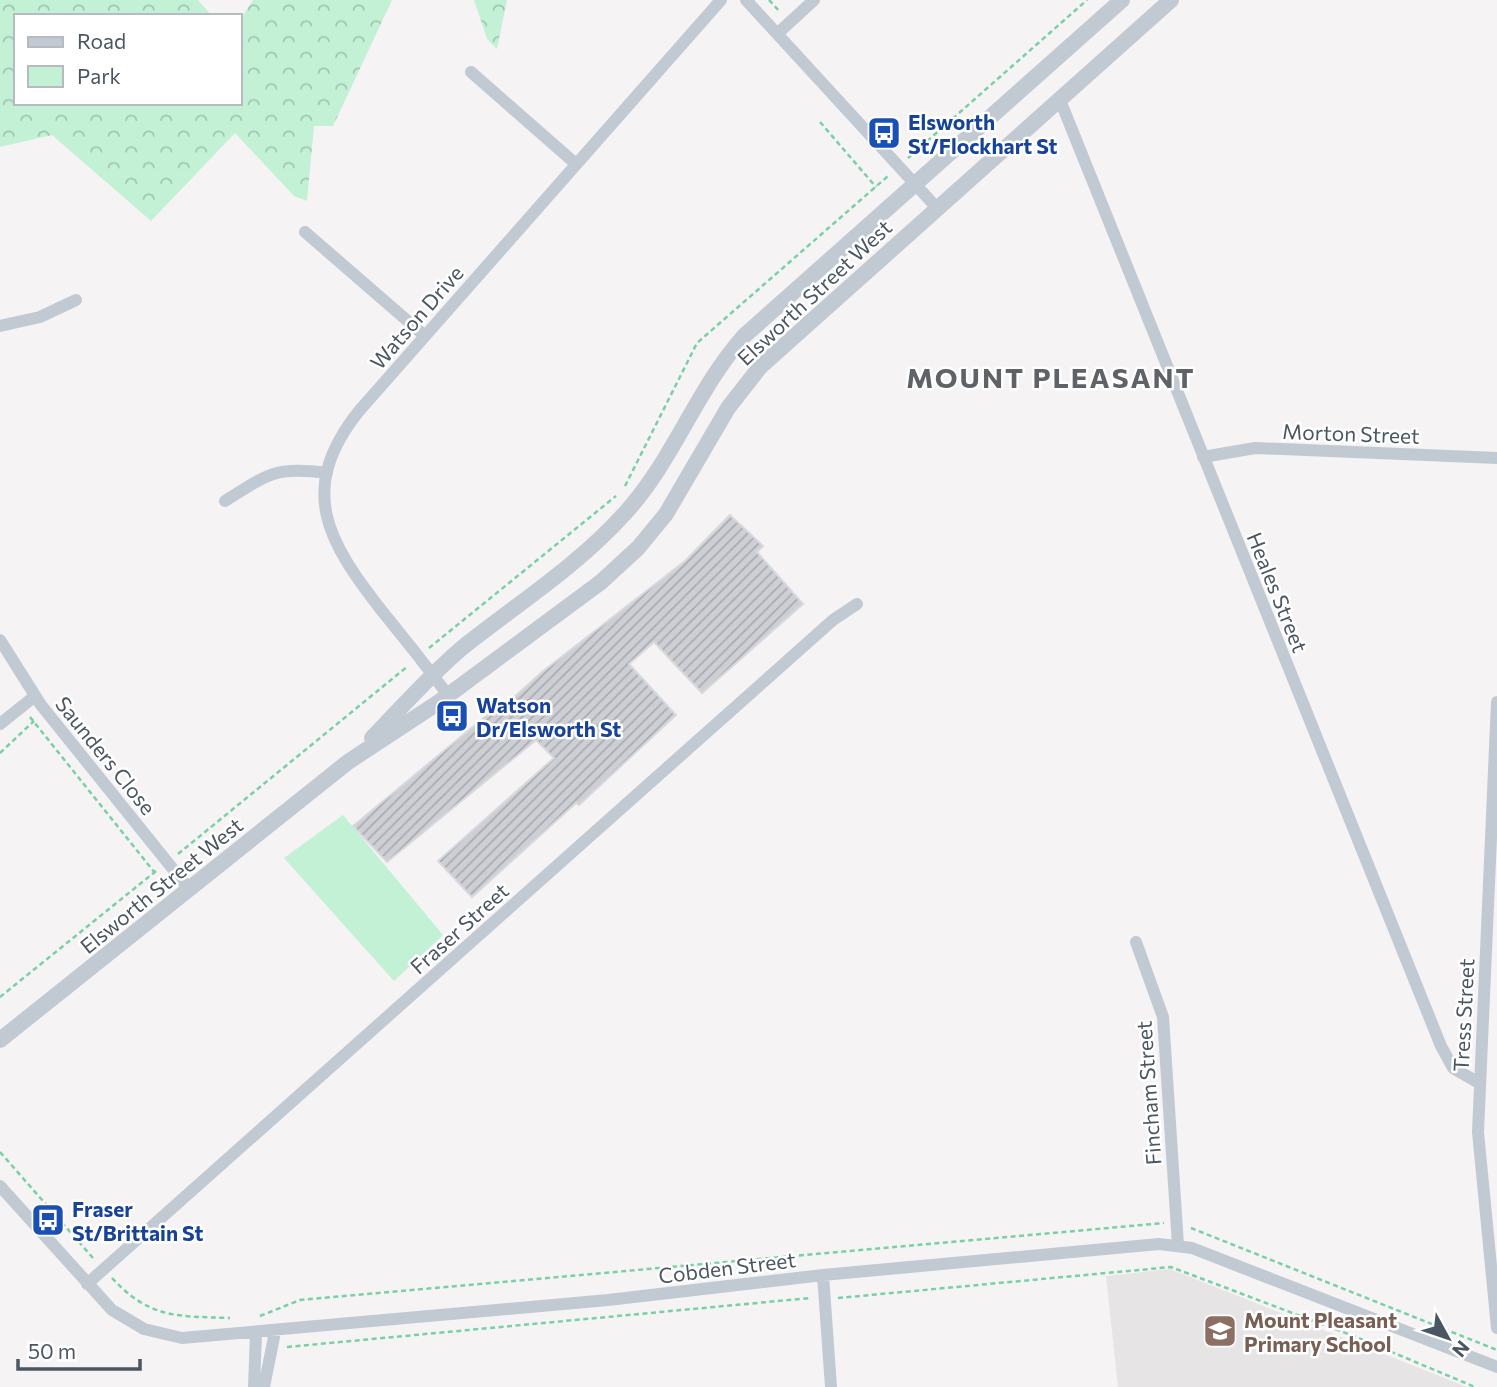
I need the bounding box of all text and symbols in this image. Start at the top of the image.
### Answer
legend [14,14,242,105]
text: Road [77,28,126,53]
text: Park [77,63,121,88]
place label: Elsworth St/Flockhart St [908,109,1058,158]
bus stop icon: Elsworth St/Flockhart St [865,114,903,152]
street label: Elsworth Street West [732,214,896,370]
street label: Watson Drive [364,260,468,374]
district label: MOUNT PLEASANT [906,360,1196,394]
street label: Morton Street [1282,418,1420,448]
street label: Heales Street [1243,528,1313,656]
street label: Saunders Close [51,691,161,819]
place label: Watson Dr/Elsworth St [476,692,621,741]
bus stop icon: Watson Dr/Elsworth St [433,697,471,735]
street label: Elsworth Street West [75,812,247,958]
street label: Fraser Street [405,877,513,979]
street label: Tress Street [1448,958,1478,1072]
street label: Fincham Street [1130,1020,1166,1166]
place label: Fraser St/Brittain St [72,1196,203,1245]
bus stop icon: Fraser St/Brittain St [29,1201,67,1239]
street label: Cobden Street [657,1246,797,1288]
north arrow [1413,1303,1483,1373]
place label: Mount Pleasant Primary School [1244,1307,1397,1356]
school or university icon: Mount Pleasant Primary School [1201,1312,1239,1350]
scale bar [18,1328,140,1372]
text: N [1448,1336,1475,1362]
text: 50 m [28,1338,76,1363]

